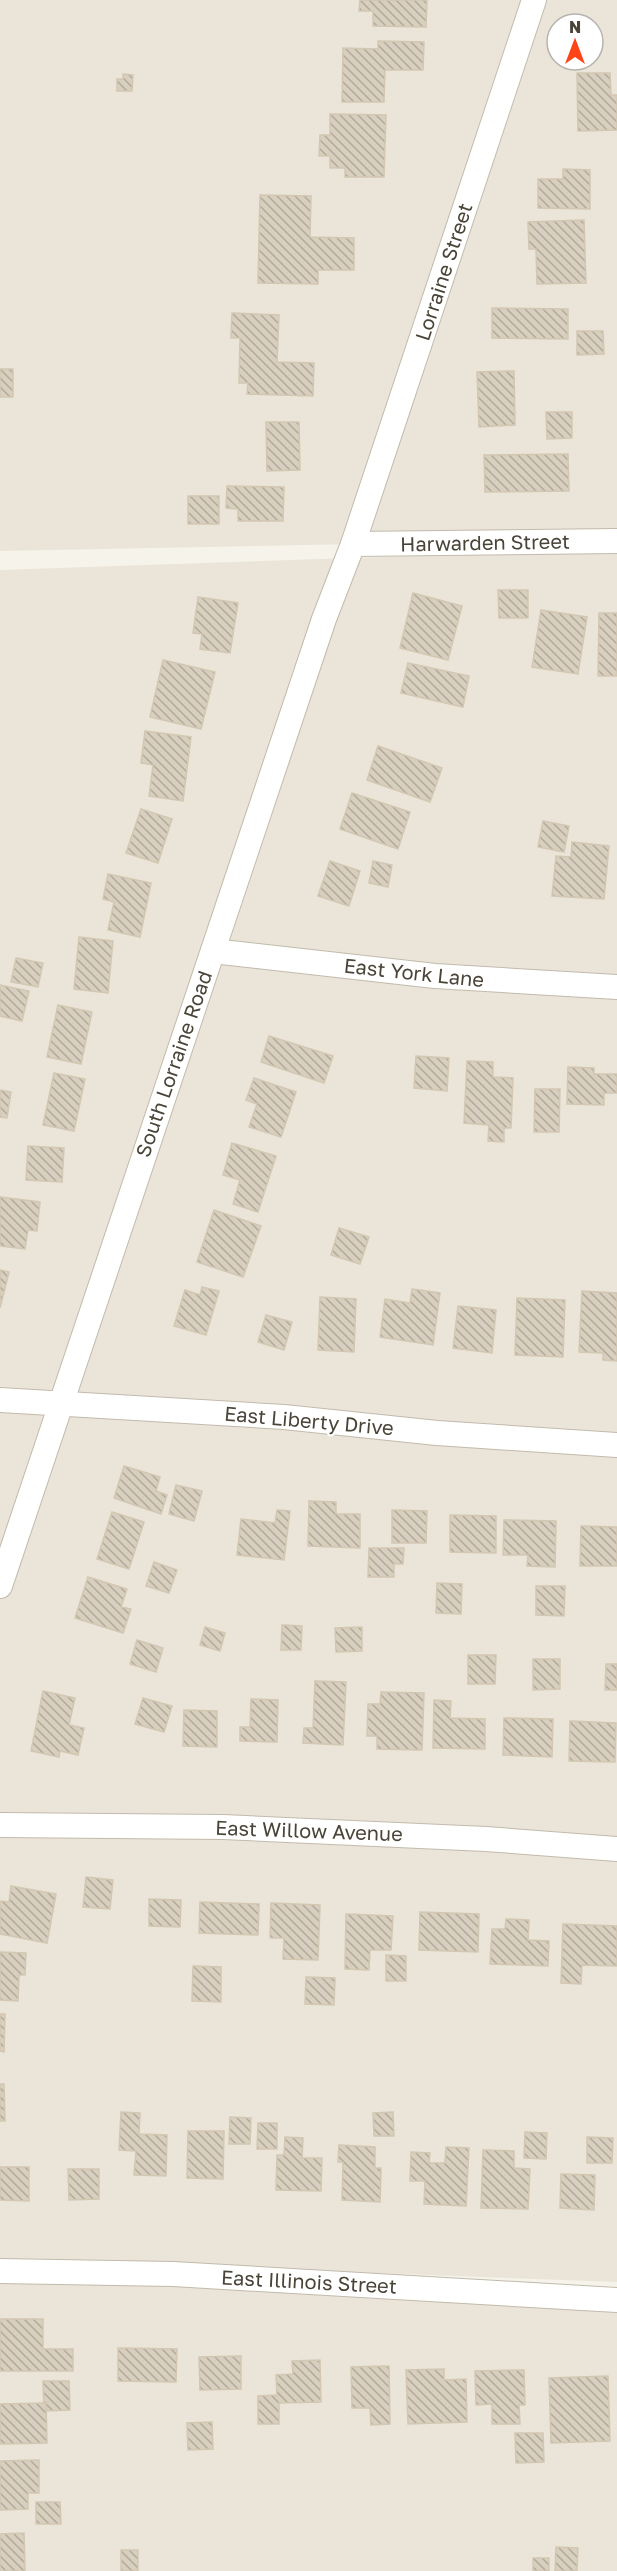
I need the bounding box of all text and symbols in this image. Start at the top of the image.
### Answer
north arrow [545,12,605,72]
text: N [569,17,581,37]
street label: Lorraine Street [409,200,477,344]
street label: Harwarden Street [400,529,570,555]
street label: East York Lane [343,953,485,991]
street label: South Lorraine Road [130,967,216,1160]
street label: East Liberty Drive [223,1401,395,1439]
street label: East Willow Avenue [215,1815,403,1845]
street label: East Illinois Street [221,2264,397,2298]

